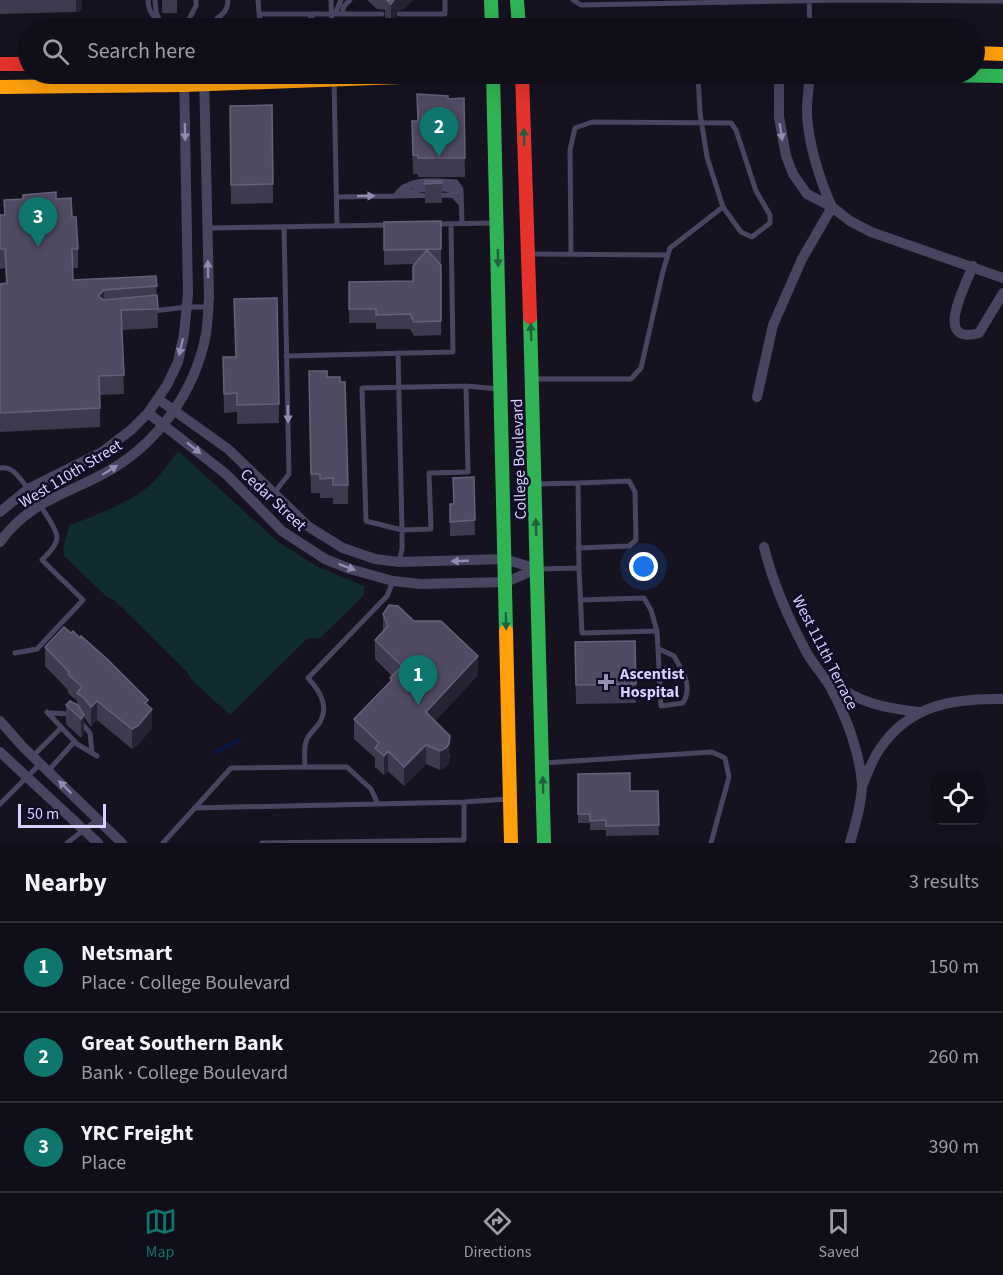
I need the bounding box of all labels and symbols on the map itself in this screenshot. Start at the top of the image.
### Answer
pin: 2 [420,108,458,157]
one-way arrow [180,122,190,141]
one-way arrow [777,122,786,141]
one-way arrow [519,127,528,146]
one-way arrow [356,191,375,201]
pin: 3 [18,198,57,247]
one-way arrow [493,248,503,267]
one-way arrow [203,259,213,278]
one-way arrow [526,322,535,341]
one-way arrow [176,338,185,357]
street label: College Boulevard [506,398,532,520]
one-way arrow [283,404,292,423]
street label: West 110th Street [15,434,127,513]
one-way arrow [187,442,202,454]
street label: Cedar Street [236,463,312,536]
one-way arrow [102,464,118,475]
one-way arrow [531,517,541,536]
your location [629,552,658,581]
one-way arrow [450,557,469,566]
one-way arrow [338,563,356,573]
street label: West 111th Terrace [787,591,863,714]
one-way arrow [502,611,511,630]
pin: 1 [398,656,438,705]
place label: Ascentist Hospital [619,663,684,703]
marker: Ascentist Hospital [597,673,615,691]
one-way arrow [538,775,548,794]
one-way arrow [59,781,73,795]
scale bar [18,801,106,828]

